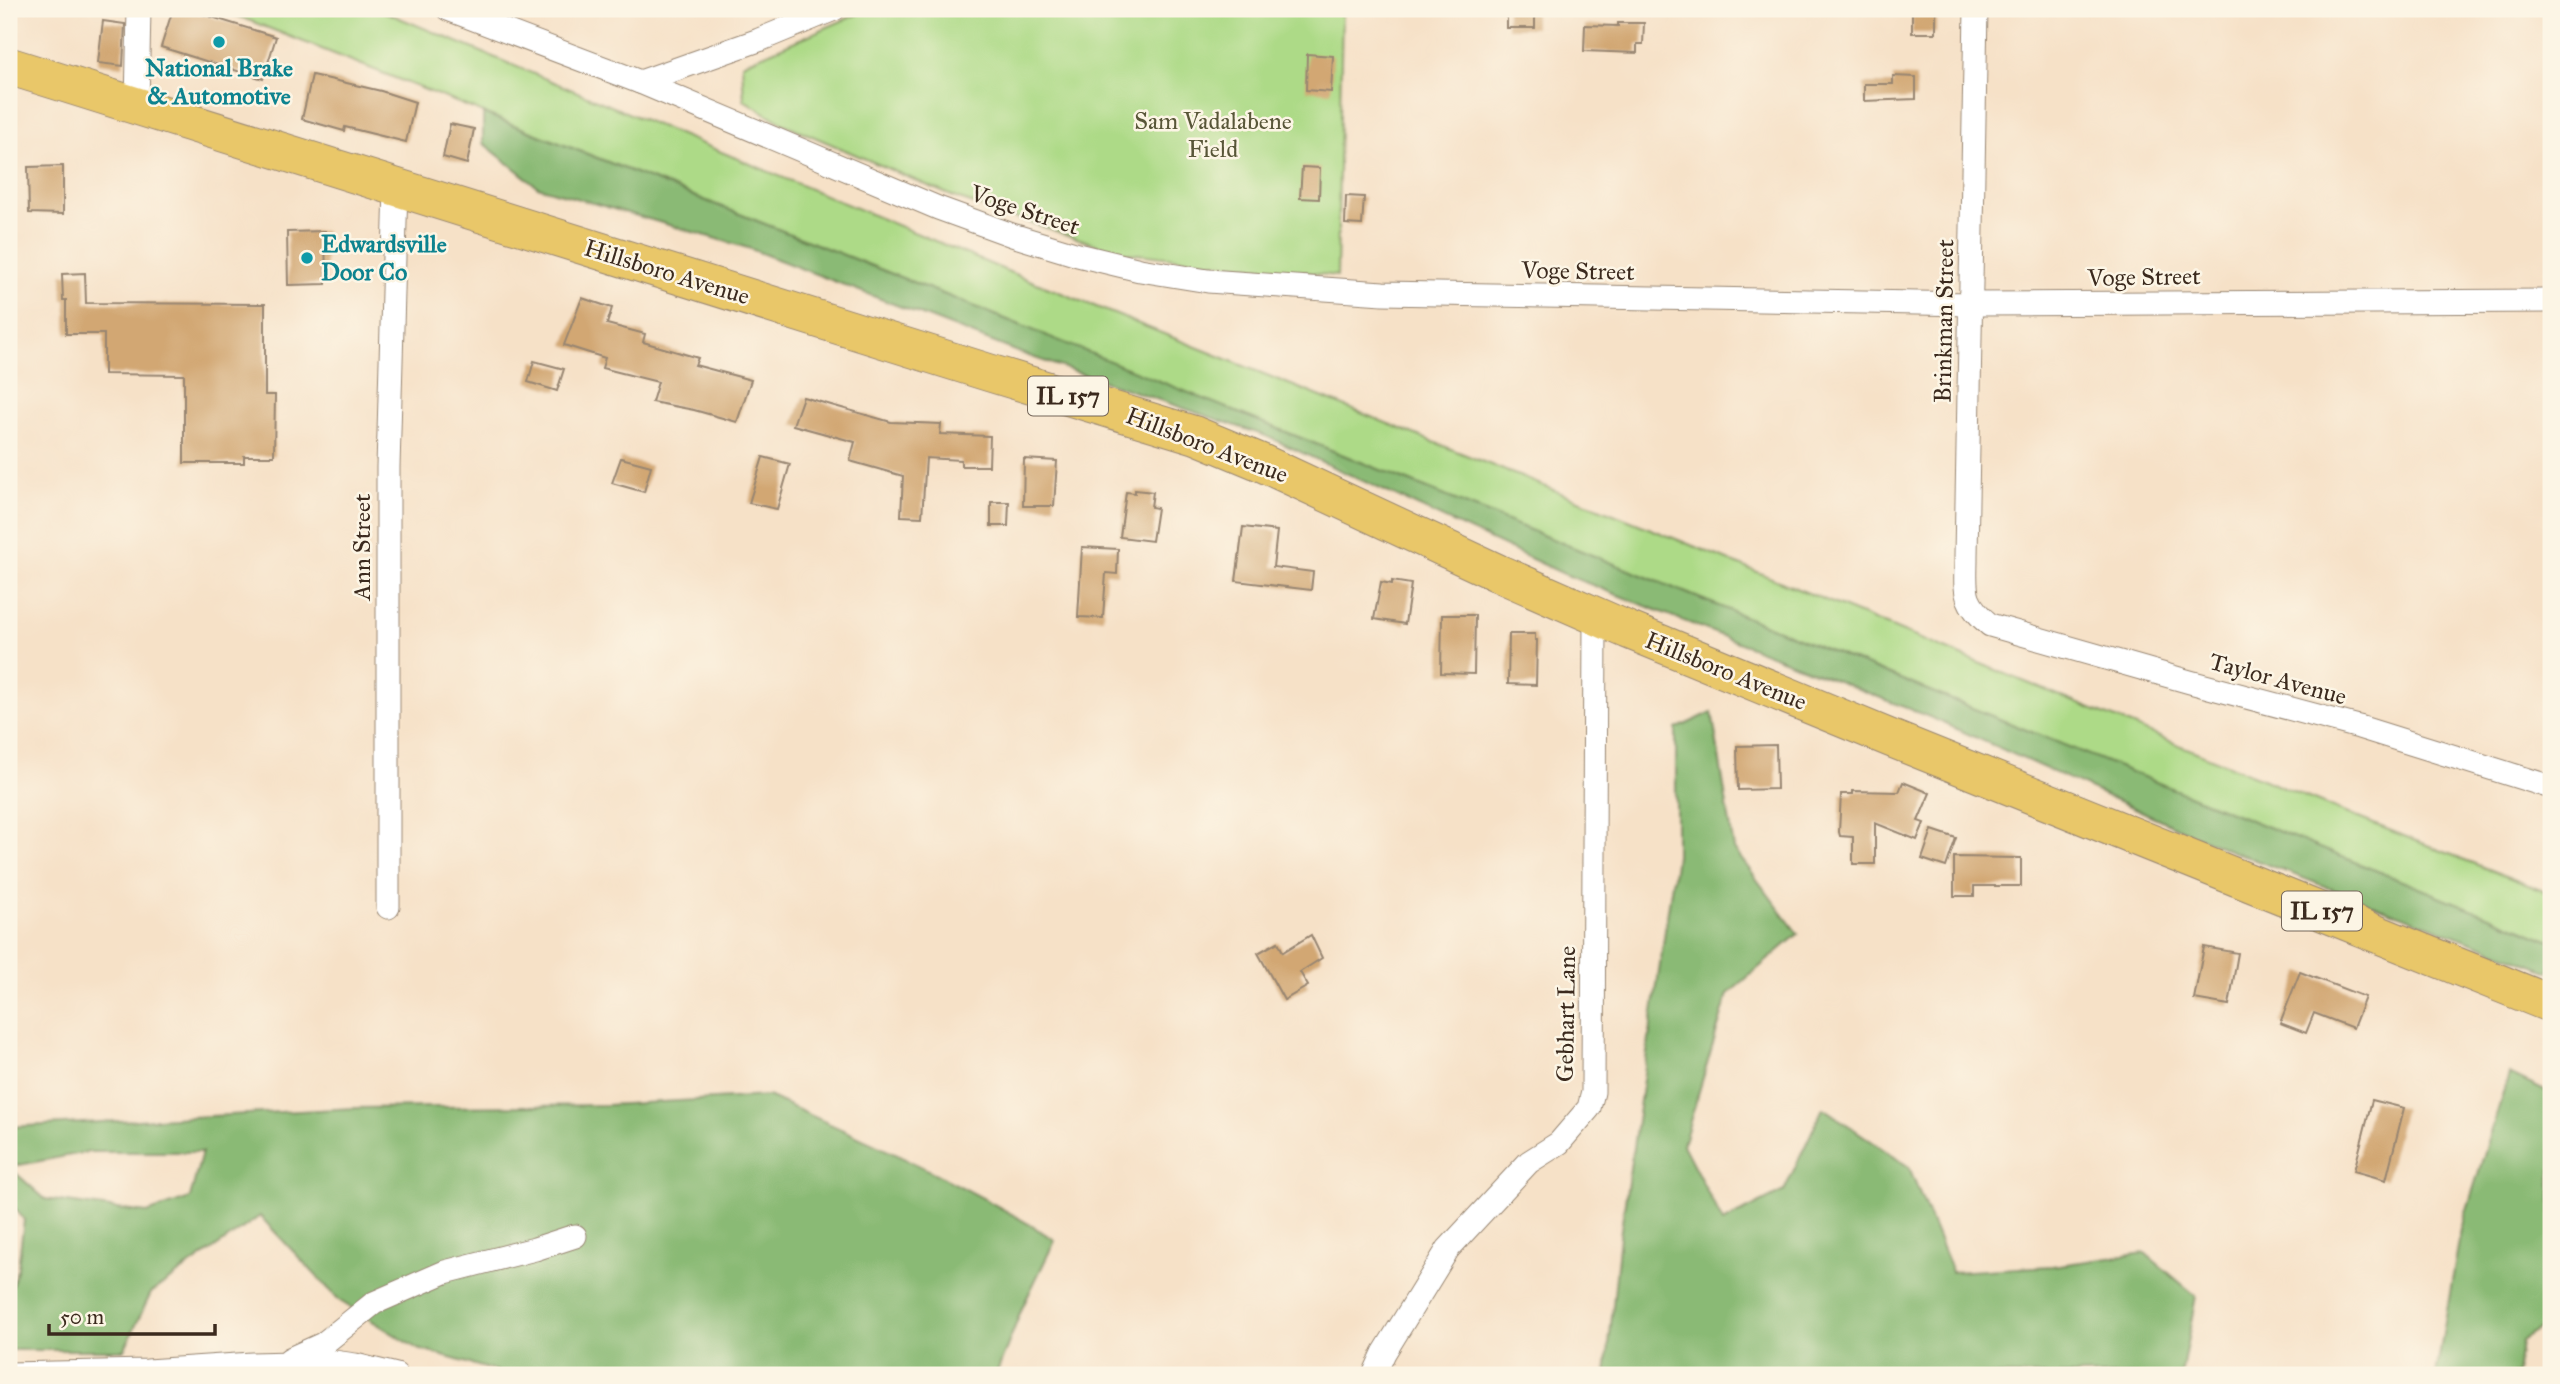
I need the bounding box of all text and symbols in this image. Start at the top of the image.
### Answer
marker: National Brake & Automotive [211,34,227,50]
place label: National Brake & Automotive [145,53,293,111]
park label: Sam Vadalabene Field [1134,106,1292,164]
street label: Voge Street [966,178,1084,242]
place label: Edwardsville Door Co [321,229,447,287]
street label: Hillsboro Avenue [581,233,753,311]
street label: Brinkman Street [1928,238,1960,403]
marker: Edwardsville Door Co [299,250,315,266]
street label: Voge Street [1520,255,1635,287]
street label: Voge Street [2086,261,2201,293]
road number: IL 157 [1028,376,1108,416]
street label: Hillsboro Avenue [1122,400,1292,490]
street label: Ann Street [347,493,377,601]
street label: Hillsboro Avenue [1641,625,1811,717]
street label: Taylor Avenue [2206,646,2350,712]
road number: IL 157 [2282,891,2362,930]
street label: Gebhart Lane [1550,946,1582,1082]
scale bar [49,1293,215,1337]
text: 50 m [60,1304,105,1330]

